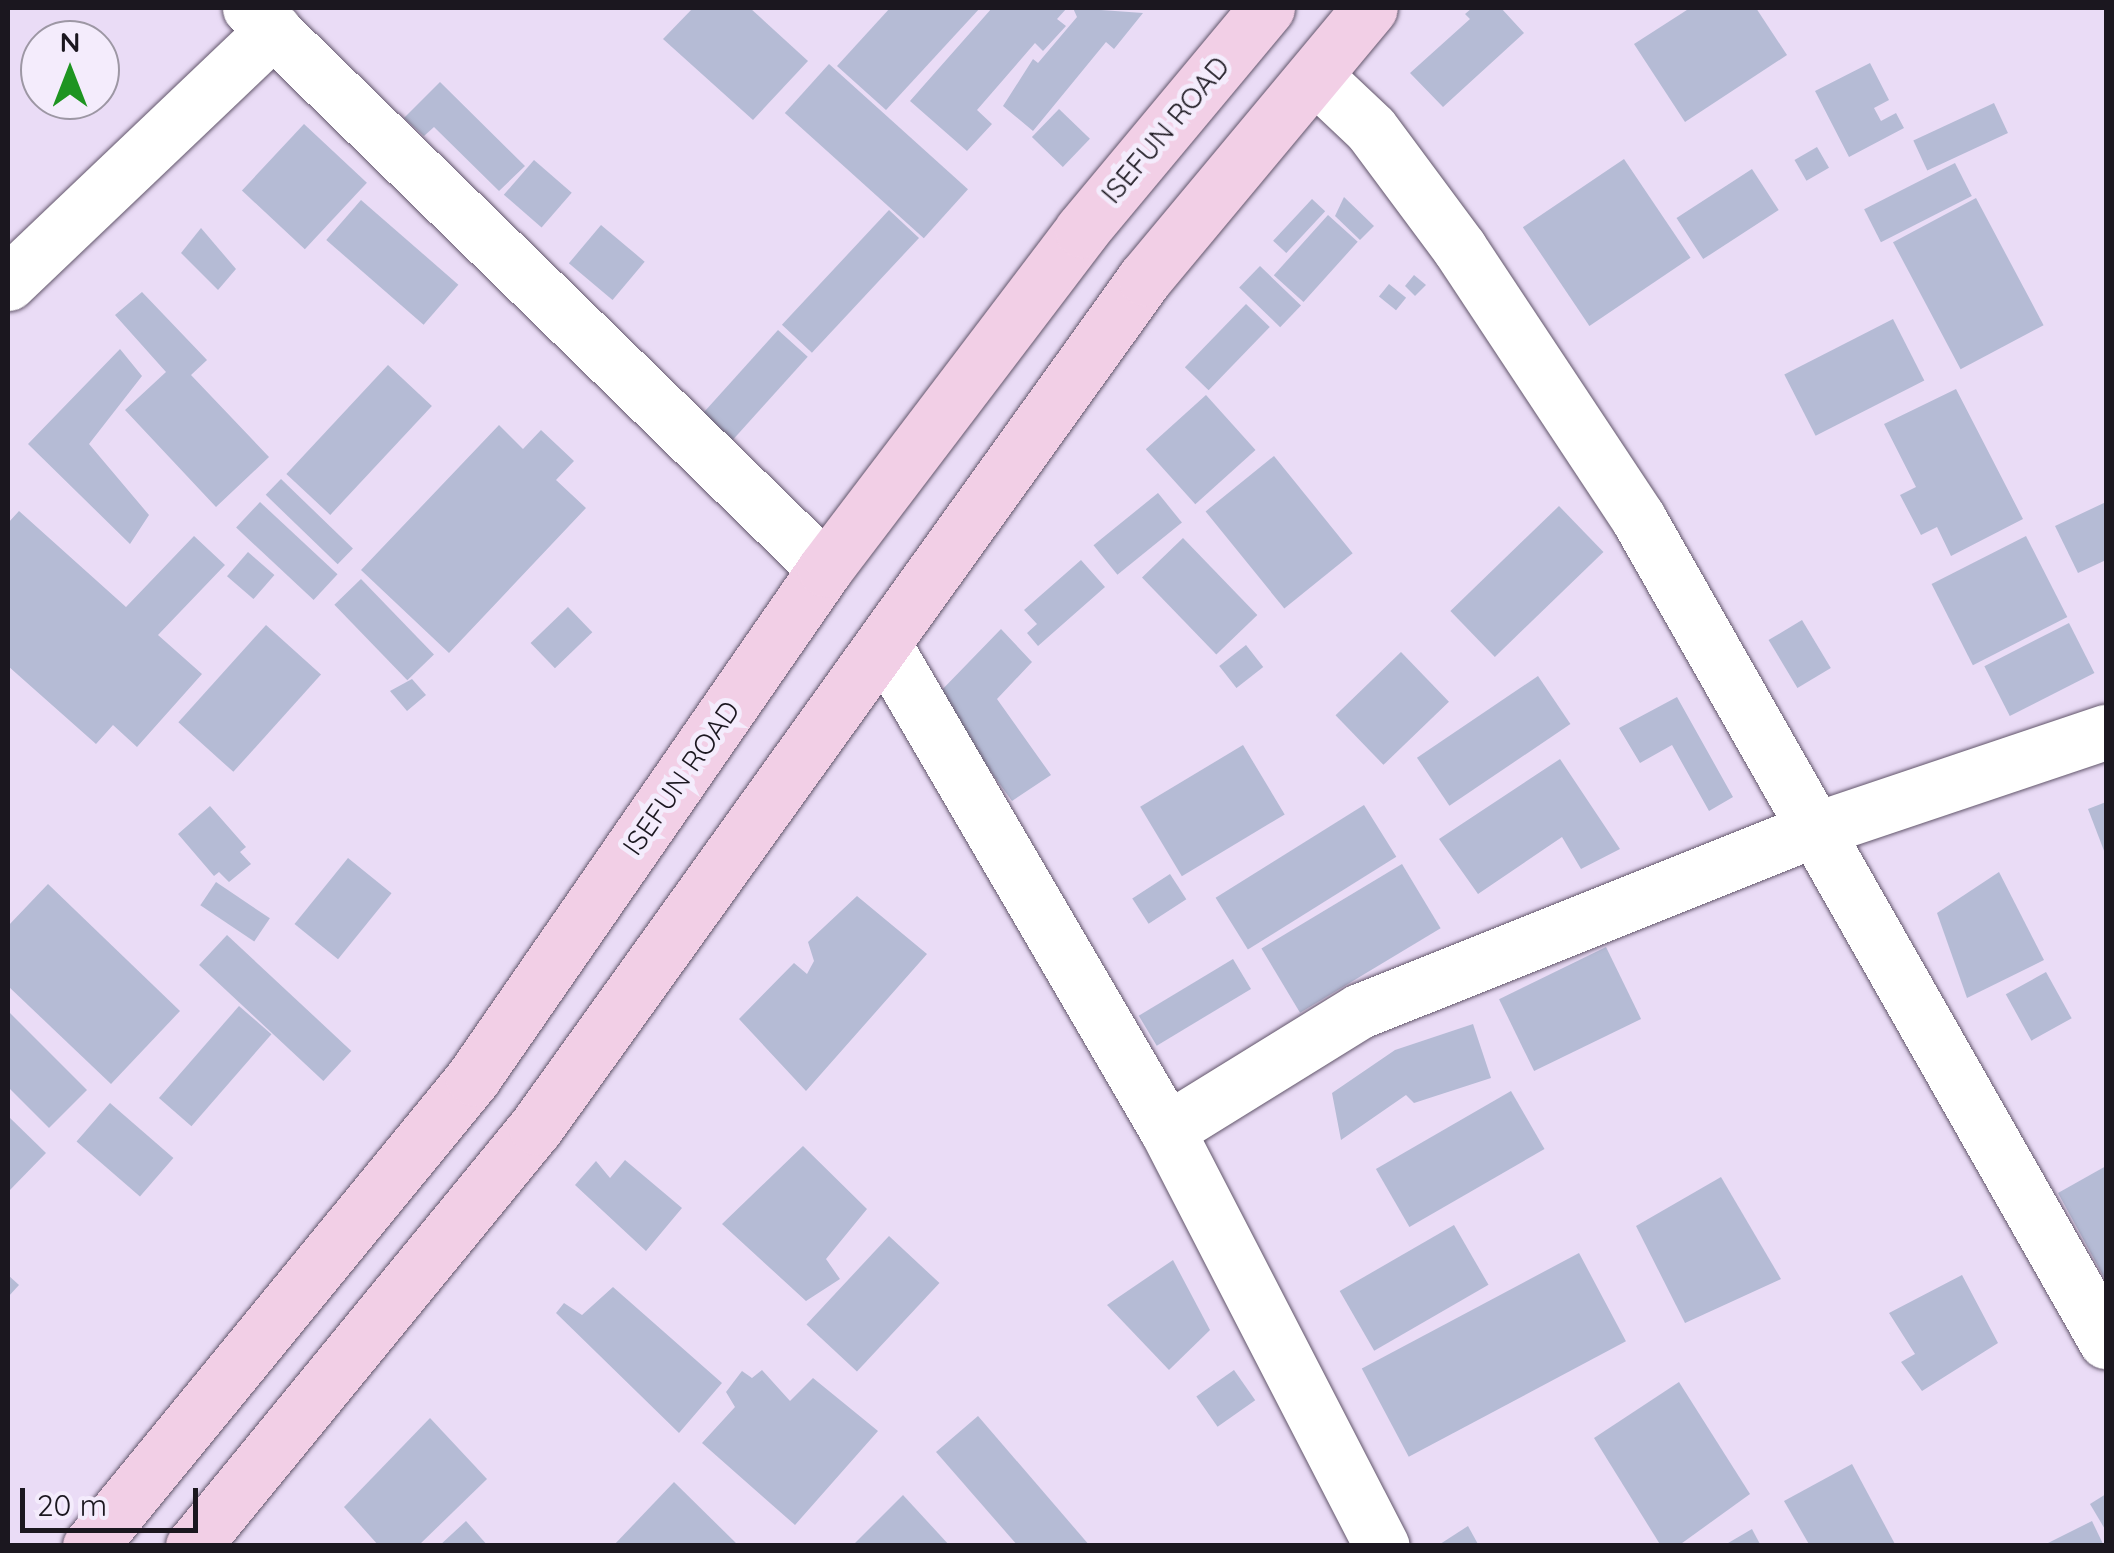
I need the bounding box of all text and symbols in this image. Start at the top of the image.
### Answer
north arrow [20,20,120,120]
text: N [60,24,80,59]
street label: ISEFUN ROAD [1094,50,1236,210]
street label: ISEFUN ROAD [615,694,747,862]
scale bar [25,1468,202,1530]
text: 20 m [37,1486,107,1524]

